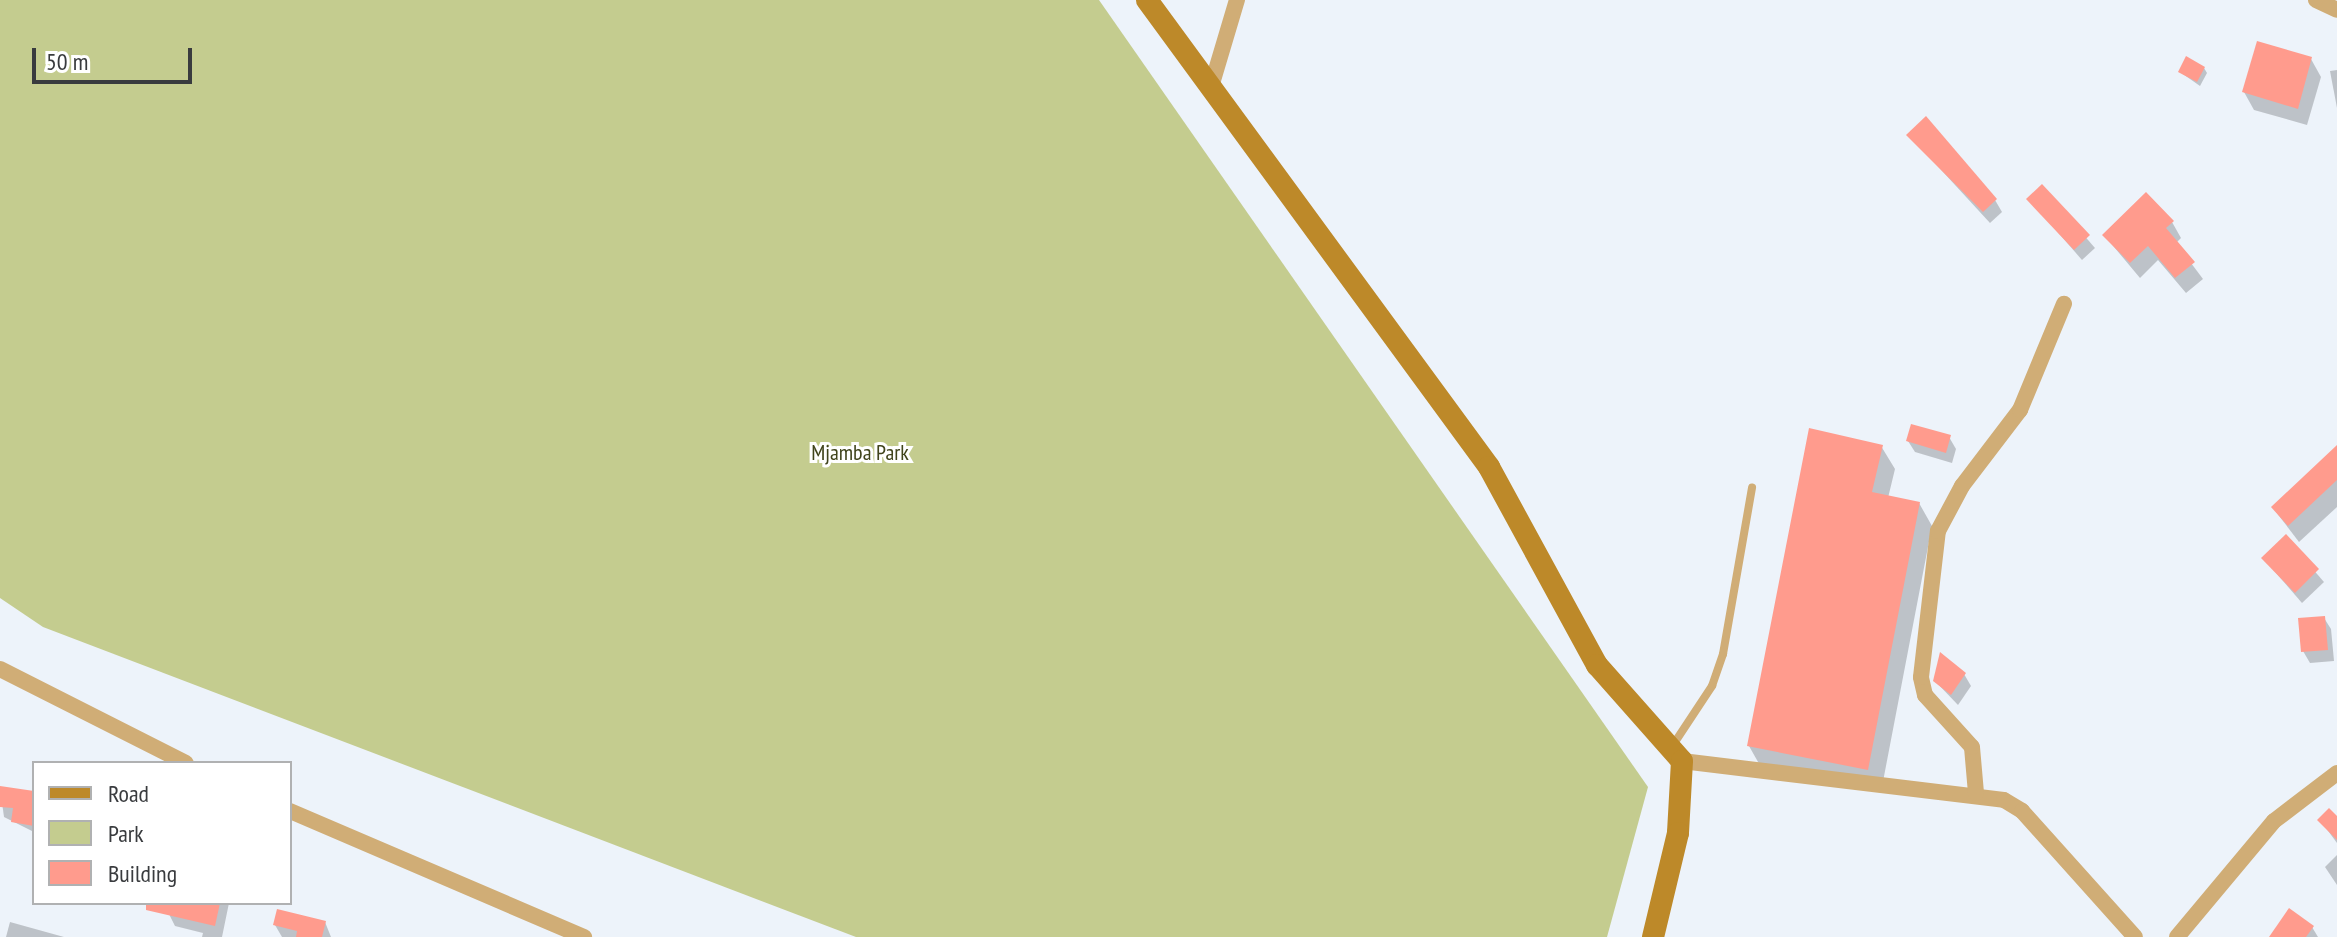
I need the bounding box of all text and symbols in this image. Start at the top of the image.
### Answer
scale bar [36,32,196,82]
text: 50 m [46,46,88,77]
park label: Mjamba Park [811,440,909,466]
legend [32,761,292,905]
text: Road [108,778,149,809]
text: Park [108,818,144,849]
text: Building [108,858,177,889]

